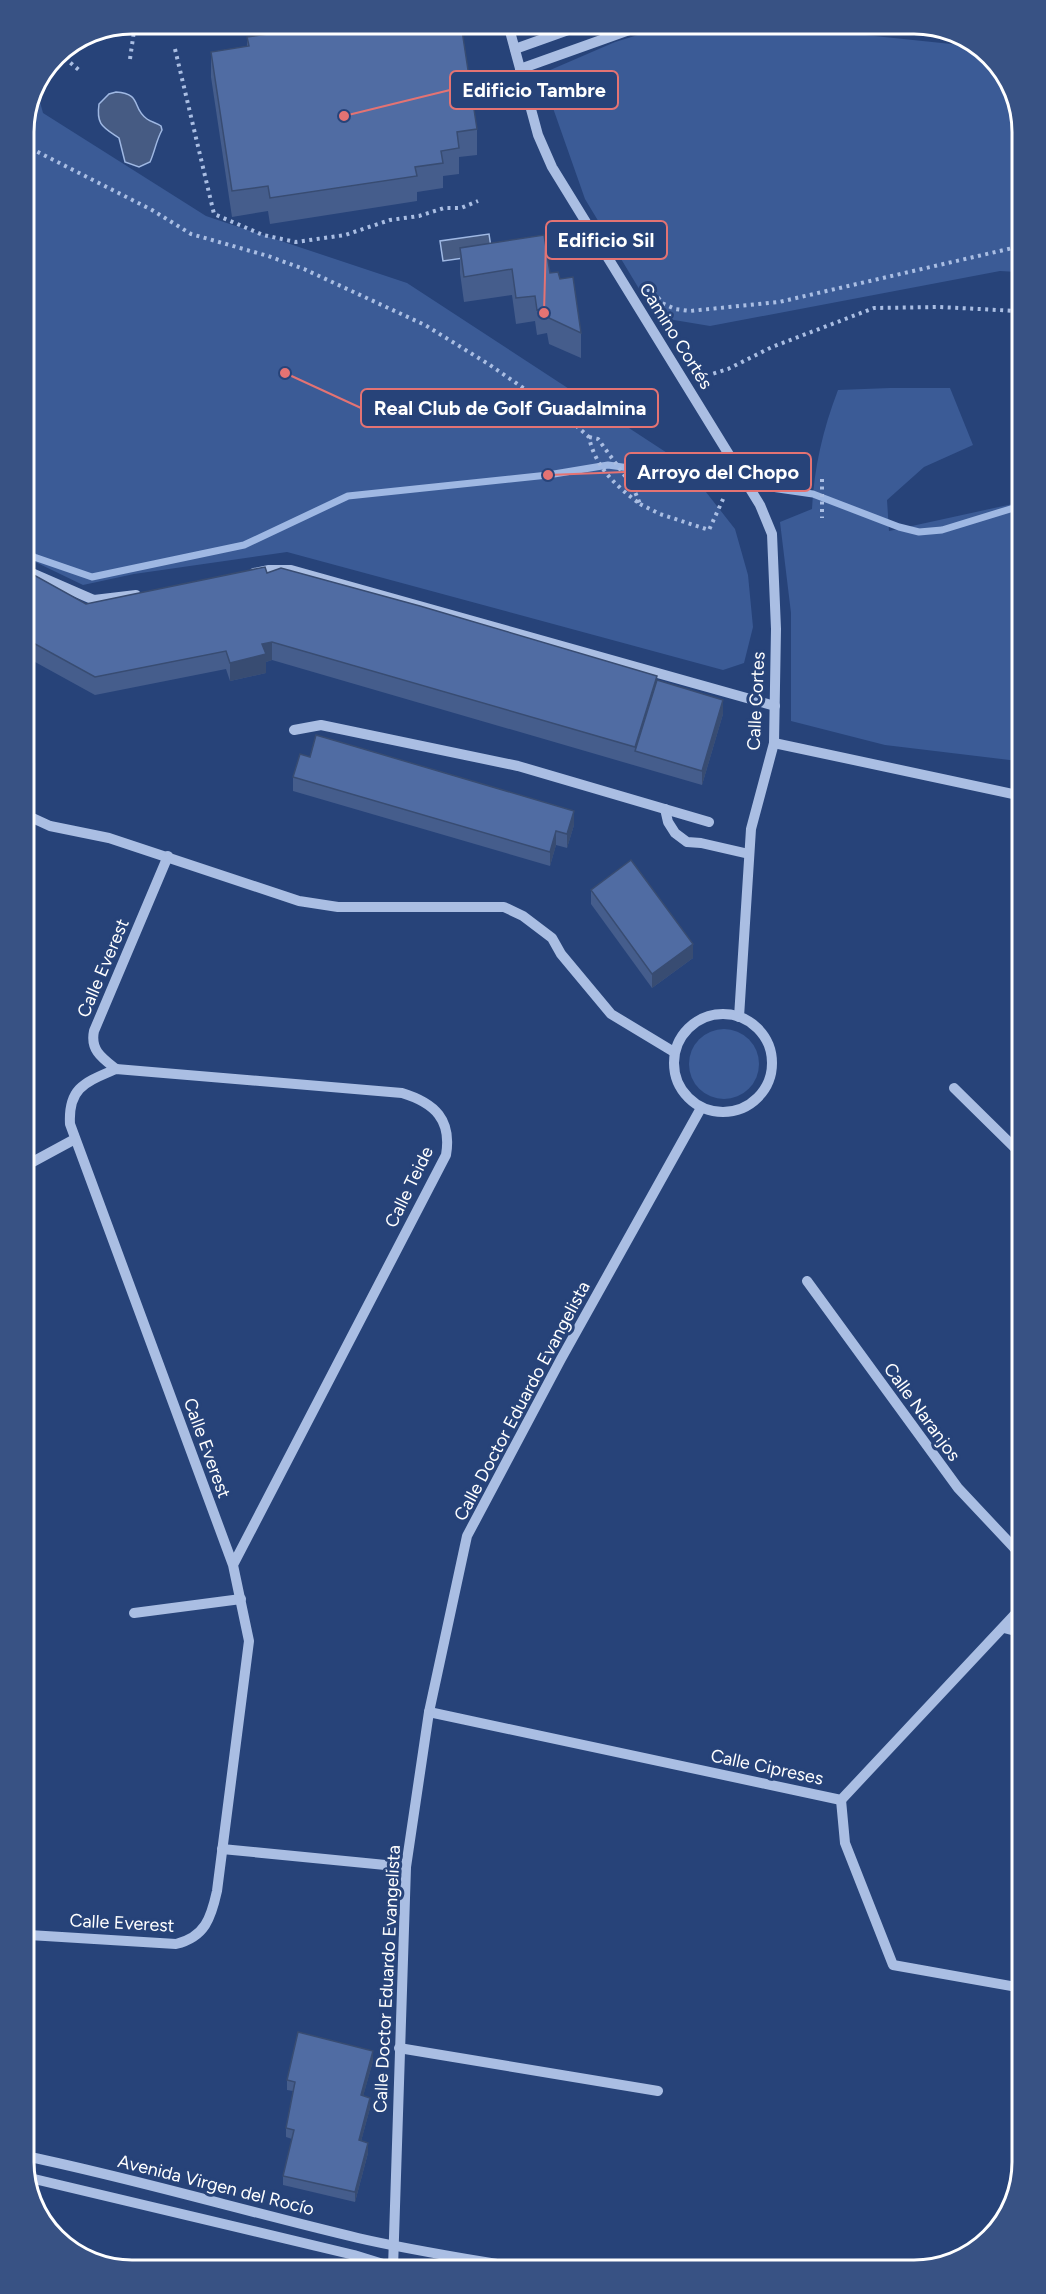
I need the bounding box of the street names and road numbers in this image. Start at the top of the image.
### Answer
street label: Camino Cortés [635,279,717,393]
street label: Calle Cortes [742,651,770,751]
street label: Calle Everest [72,915,134,1021]
street label: Calle Teide [380,1143,438,1231]
street label: Calle Doctor Eduardo Evangelista [449,1277,595,1525]
street label: Calle Naranjos [879,1358,965,1466]
street label: Calle Everest [179,1395,235,1501]
street label: Calle Cipreses [709,1744,825,1790]
street label: Calle Doctor Eduardo Evangelista [369,1844,405,2114]
street label: Calle Everest [69,1909,175,1937]
street label: Avenida Virgen del Rocío [115,2150,317,2220]

